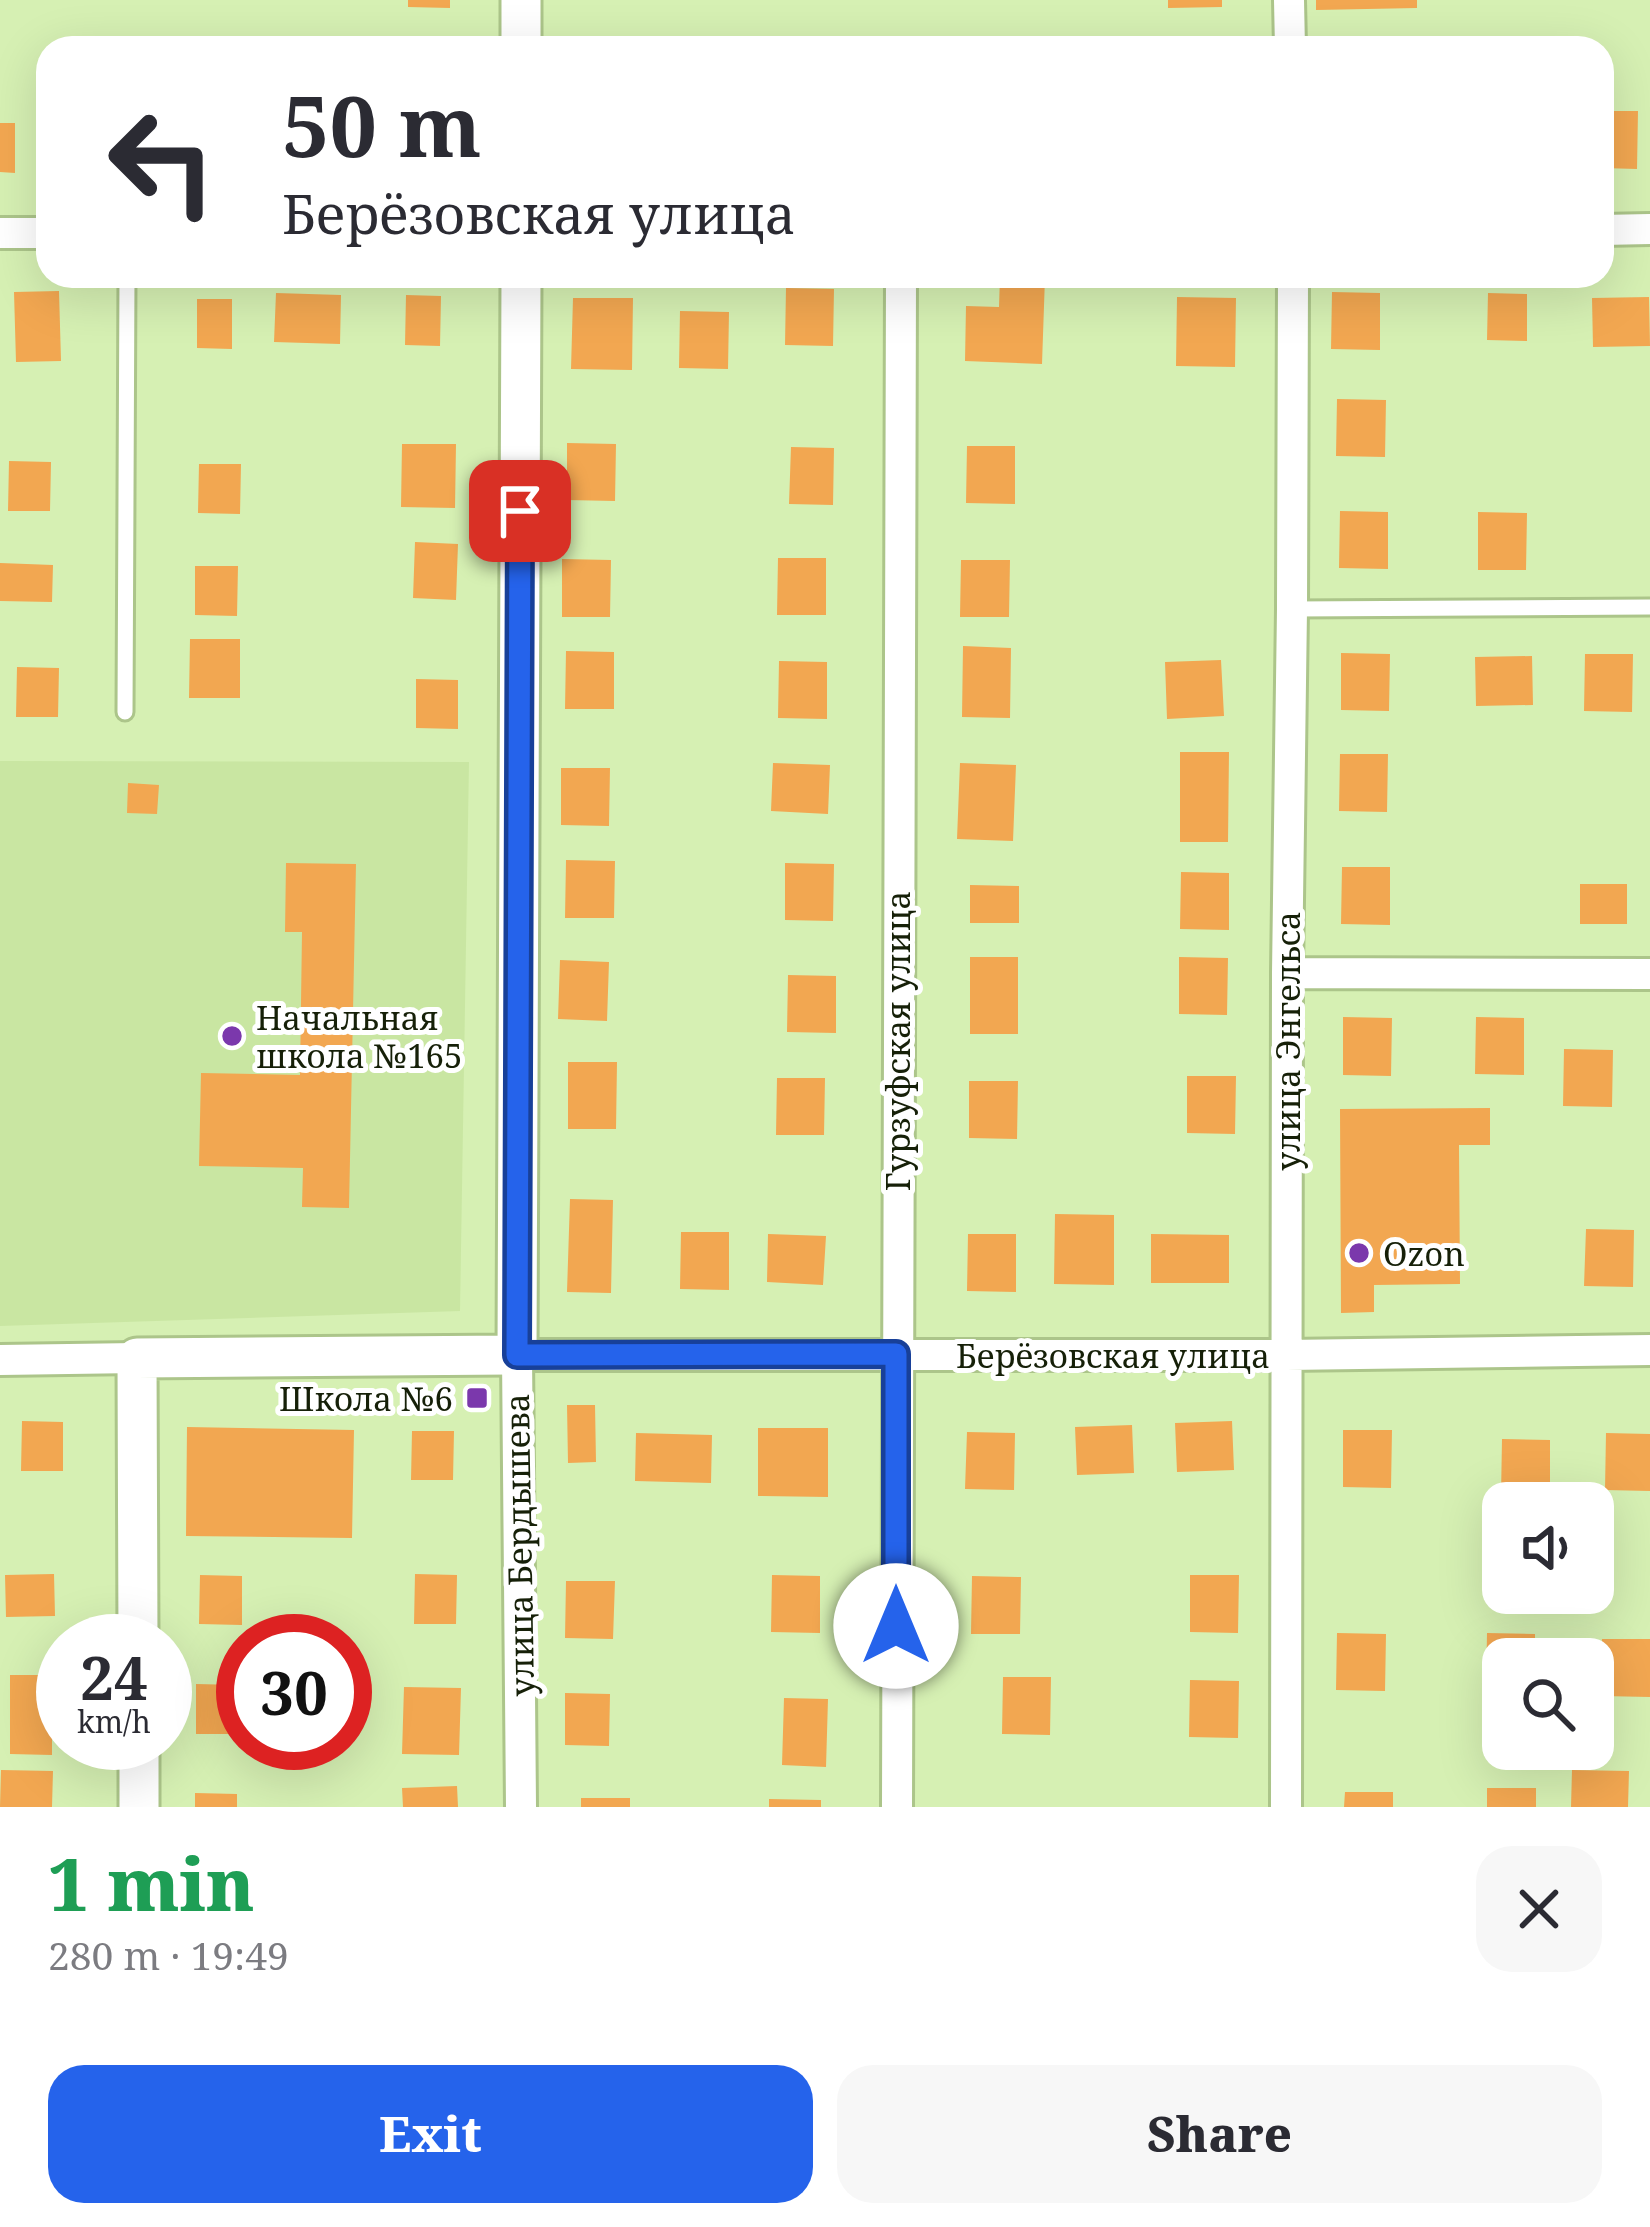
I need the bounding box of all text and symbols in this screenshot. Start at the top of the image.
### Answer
text: 50 m [282,67,482,182]
icon: left [84,84,240,240]
text: Берёзовская улица [282,176,796,250]
pin [469,460,571,562]
icon: arrive [487,478,553,544]
street label: Гурзуфская улица [875,891,920,1191]
street label: улица Энгельса [1265,911,1310,1171]
place label: Начальная школа №165 [256,995,463,1078]
marker: Начальная школа №165 [219,1023,245,1049]
place label: Ozon [1383,1231,1465,1276]
marker: Ozon [1346,1240,1372,1266]
street label: Берёзовская улица [956,1333,1270,1378]
place label: Школа №6 [279,1376,453,1421]
marker: Школа №6 [464,1385,490,1411]
street label: улица Бердышева [494,1393,544,1697]
map controls [1482,1482,1614,1770]
button: sound [1482,1482,1614,1614]
position arrow [833,1563,959,1689]
speed limit sign: 30 [216,1614,372,1770]
text: 24 [80,1636,148,1718]
button: search [1482,1638,1614,1770]
text: km/h [77,1701,151,1742]
text: 1 min [48,1834,255,1932]
button: close [1476,1846,1602,1972]
text: 280 m · 19:49 [48,1928,289,1981]
button: Exit [48,2065,813,2203]
button: Share [837,2065,1602,2203]

